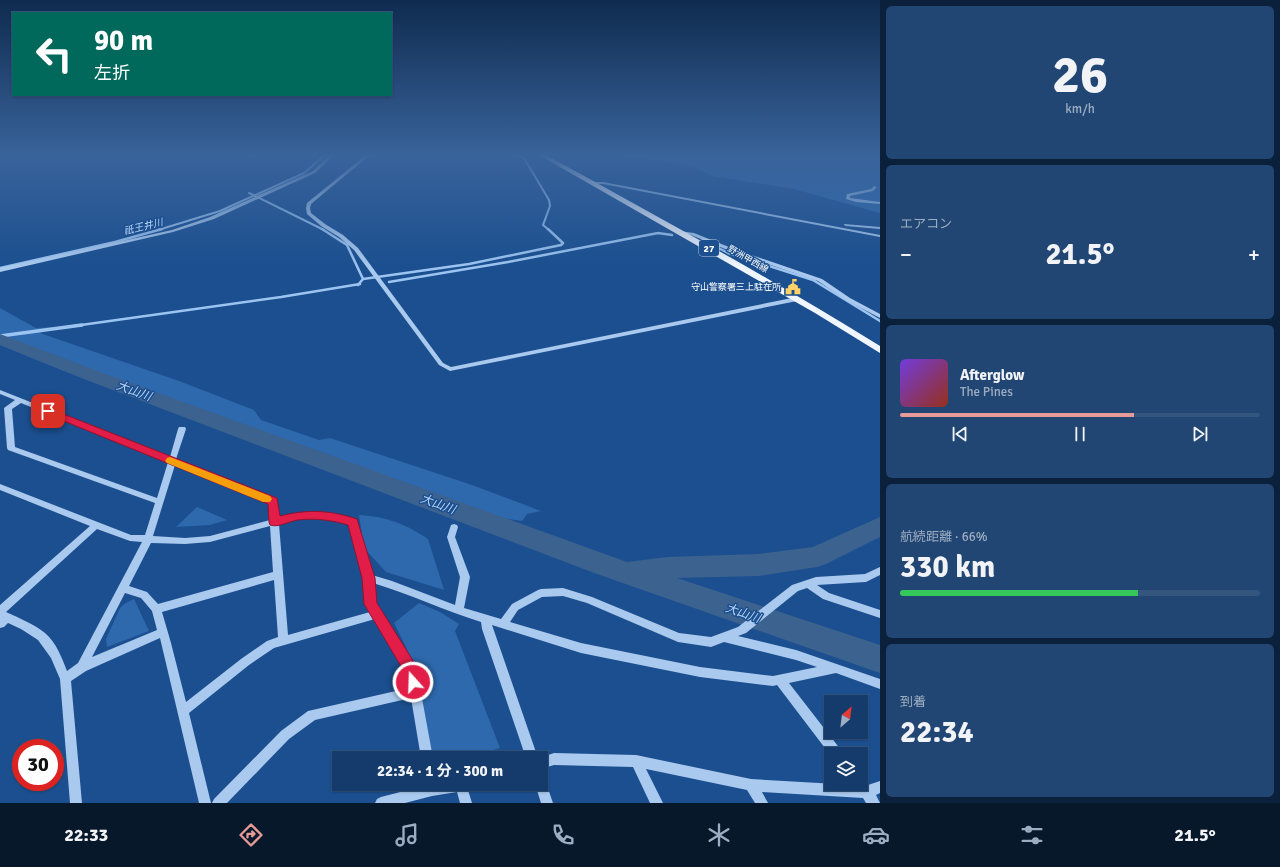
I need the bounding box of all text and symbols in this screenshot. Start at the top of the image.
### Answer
text: 90 m [94,24,153,58]
icon: left [28,28,80,80]
text: 26 [1052,43,1108,107]
text: 左折 [94,62,130,84]
text: km/h [1065,101,1095,117]
water label: 祇王井川 [122,216,165,238]
text: エアコン [900,216,952,232]
text: 21.5° [1045,236,1115,273]
road number: 27 [699,240,719,256]
text: − [900,241,912,268]
text: + [1248,241,1260,268]
street label: 野洲甲西線 [726,243,771,276]
public building icon: 守山警察署三上駐在所 [784,278,802,296]
place label: 守山警察署三上駐在所 [691,282,781,293]
text: Afterglow [960,366,1024,384]
water label: 大山川 [114,378,155,405]
text: The Pines [960,384,1013,400]
pin [31,394,65,428]
icon: arrive [37,400,59,422]
icon: previous [949,423,971,445]
icon: pause [1069,423,1091,445]
icon: next [1189,423,1211,445]
water label: 大山川 [418,491,459,518]
text: 航続距離 · 66% [900,529,988,545]
text: 330 km [900,549,995,586]
water label: 大山川 [723,601,764,627]
position arrow [392,661,434,703]
text: 到着 [900,694,926,710]
north arrow [824,695,868,739]
map controls [824,695,868,791]
text: 22:34 [900,714,974,751]
speed limit sign: 30 [12,739,64,791]
button: layers [824,747,868,791]
text: 22:34 · 1 分 · 300 m [377,762,503,780]
icon: directions [237,821,265,849]
icon: music [393,821,421,849]
icon: phone [549,821,577,849]
icon: climate [705,821,733,849]
icon: car [862,821,890,849]
icon: filters [1018,821,1046,849]
text: 22:33 [64,824,108,846]
text: 21.5° [1174,824,1216,846]

